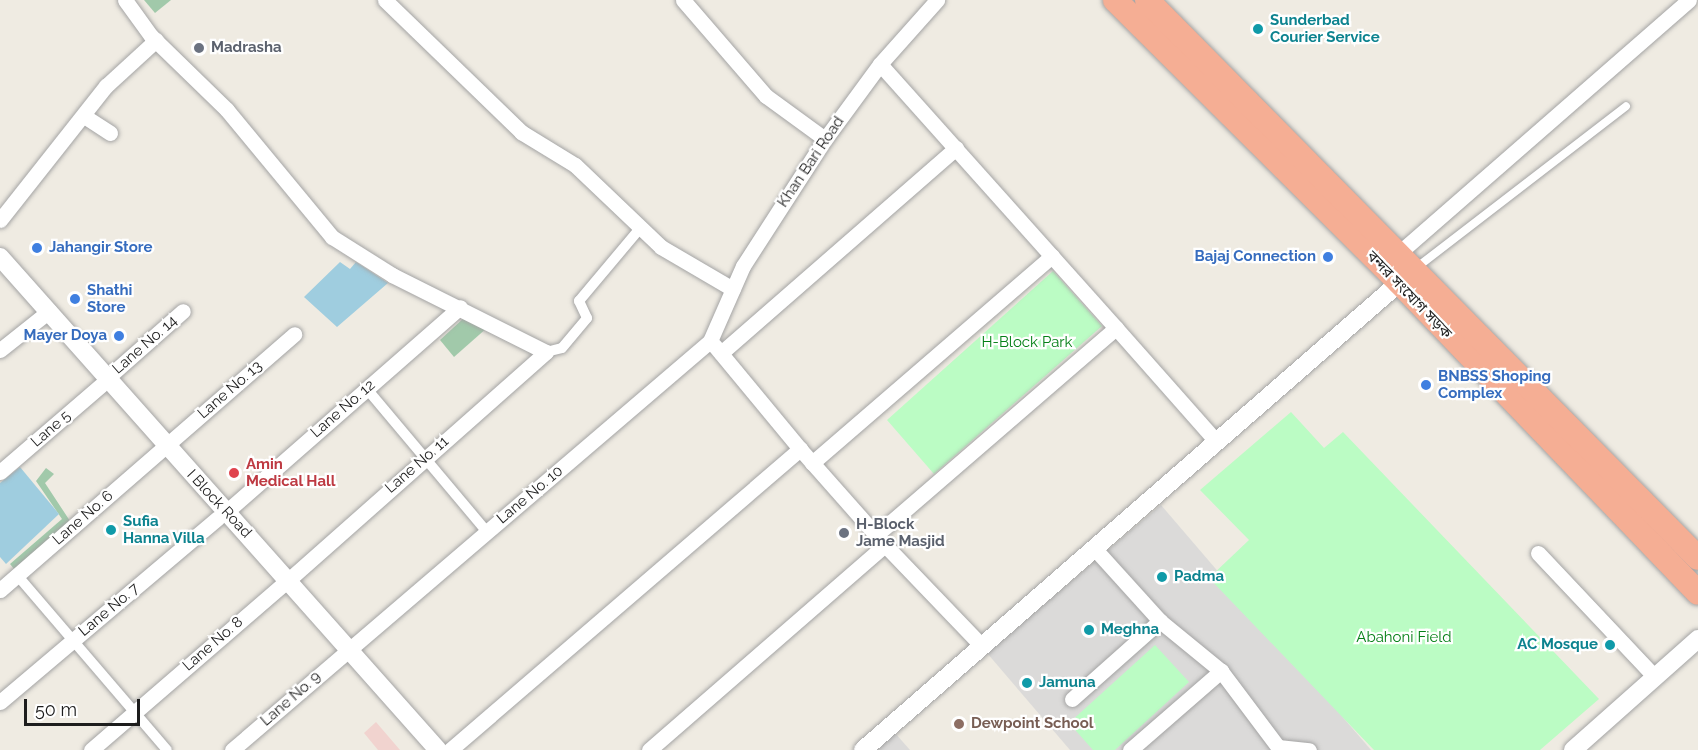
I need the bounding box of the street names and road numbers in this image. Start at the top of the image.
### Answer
street label: Khan Bari Road [774,113,848,211]
street label: বন্দর সংযোগ সড়ক [1363,247,1455,343]
street label: Lane No. 14 [109,312,181,378]
street label: Lane No. 13 [194,357,266,423]
street label: Lane No. 12 [307,376,379,442]
street label: Lane 5 [28,407,74,451]
street label: Lane No. 11 [382,433,452,497]
street label: Lane No. 10 [493,462,567,528]
street label: I Block Road [183,466,255,542]
street label: Lane No. 6 [49,487,117,549]
street label: Lane No. 7 [75,580,143,640]
street label: Lane No. 8 [179,613,247,675]
street label: Lane No. 9 [257,668,325,730]

